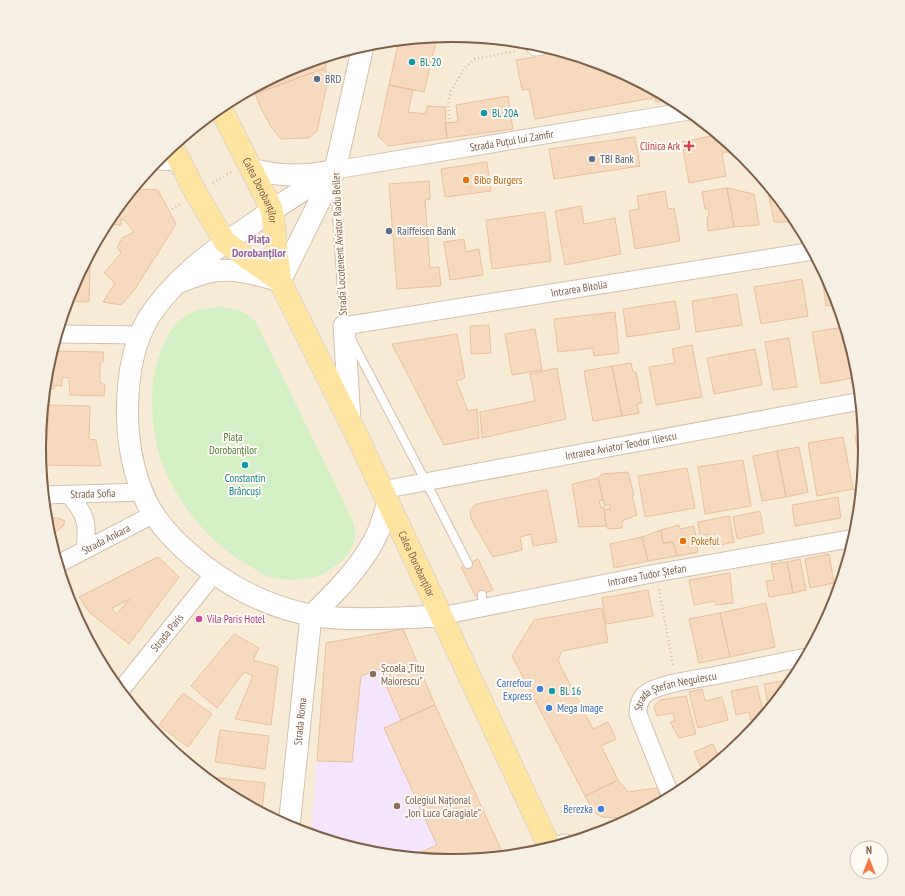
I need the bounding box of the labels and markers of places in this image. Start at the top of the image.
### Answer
place label: Bl. 20 [420,55,441,69]
marker: Bl. 20 [407,57,417,67]
place label: BRD [325,72,341,86]
marker: BRD [312,74,322,84]
place label: Bl. 20A [492,106,519,120]
marker: Bl. 20A [479,108,489,118]
place label: Clinica Ark [640,139,681,153]
marker: Clinica Ark [683,140,695,152]
place label: TBI Bank [600,152,634,166]
marker: TBI Bank [587,154,597,164]
place label: Bibo Burgers [474,173,523,187]
marker: Bibo Burgers [461,175,471,185]
place label: Raiffeisen Bank [397,224,456,238]
marker: Raiffeisen Bank [384,226,394,236]
marker: Constantin Brâncuși [240,460,250,470]
place label: Constantin Brâncuși [225,471,265,498]
place label: Pokeful [691,534,720,548]
marker: Pokeful [678,536,688,546]
place label: Vila Paris Hotel [206,612,265,626]
marker: Vila Paris Hotel [194,614,204,624]
place label: Școala „Titu Maiorescu” [381,661,425,688]
marker: Școala „Titu Maiorescu” [368,669,378,679]
place label: Carrefour Express [497,676,532,703]
marker: Carrefour Express [535,684,545,694]
place label: Bl. 16 [560,684,581,698]
marker: Bl. 16 [547,686,557,696]
place label: Mega Image [557,701,604,715]
marker: Mega Image [544,703,554,713]
place label: Colegiul Național „Ion Luca Caragiale” [405,793,481,820]
marker: Colegiul Național „Ion Luca Caragiale” [392,801,402,811]
place label: Berezka [563,802,593,816]
marker: Berezka [596,804,606,814]

